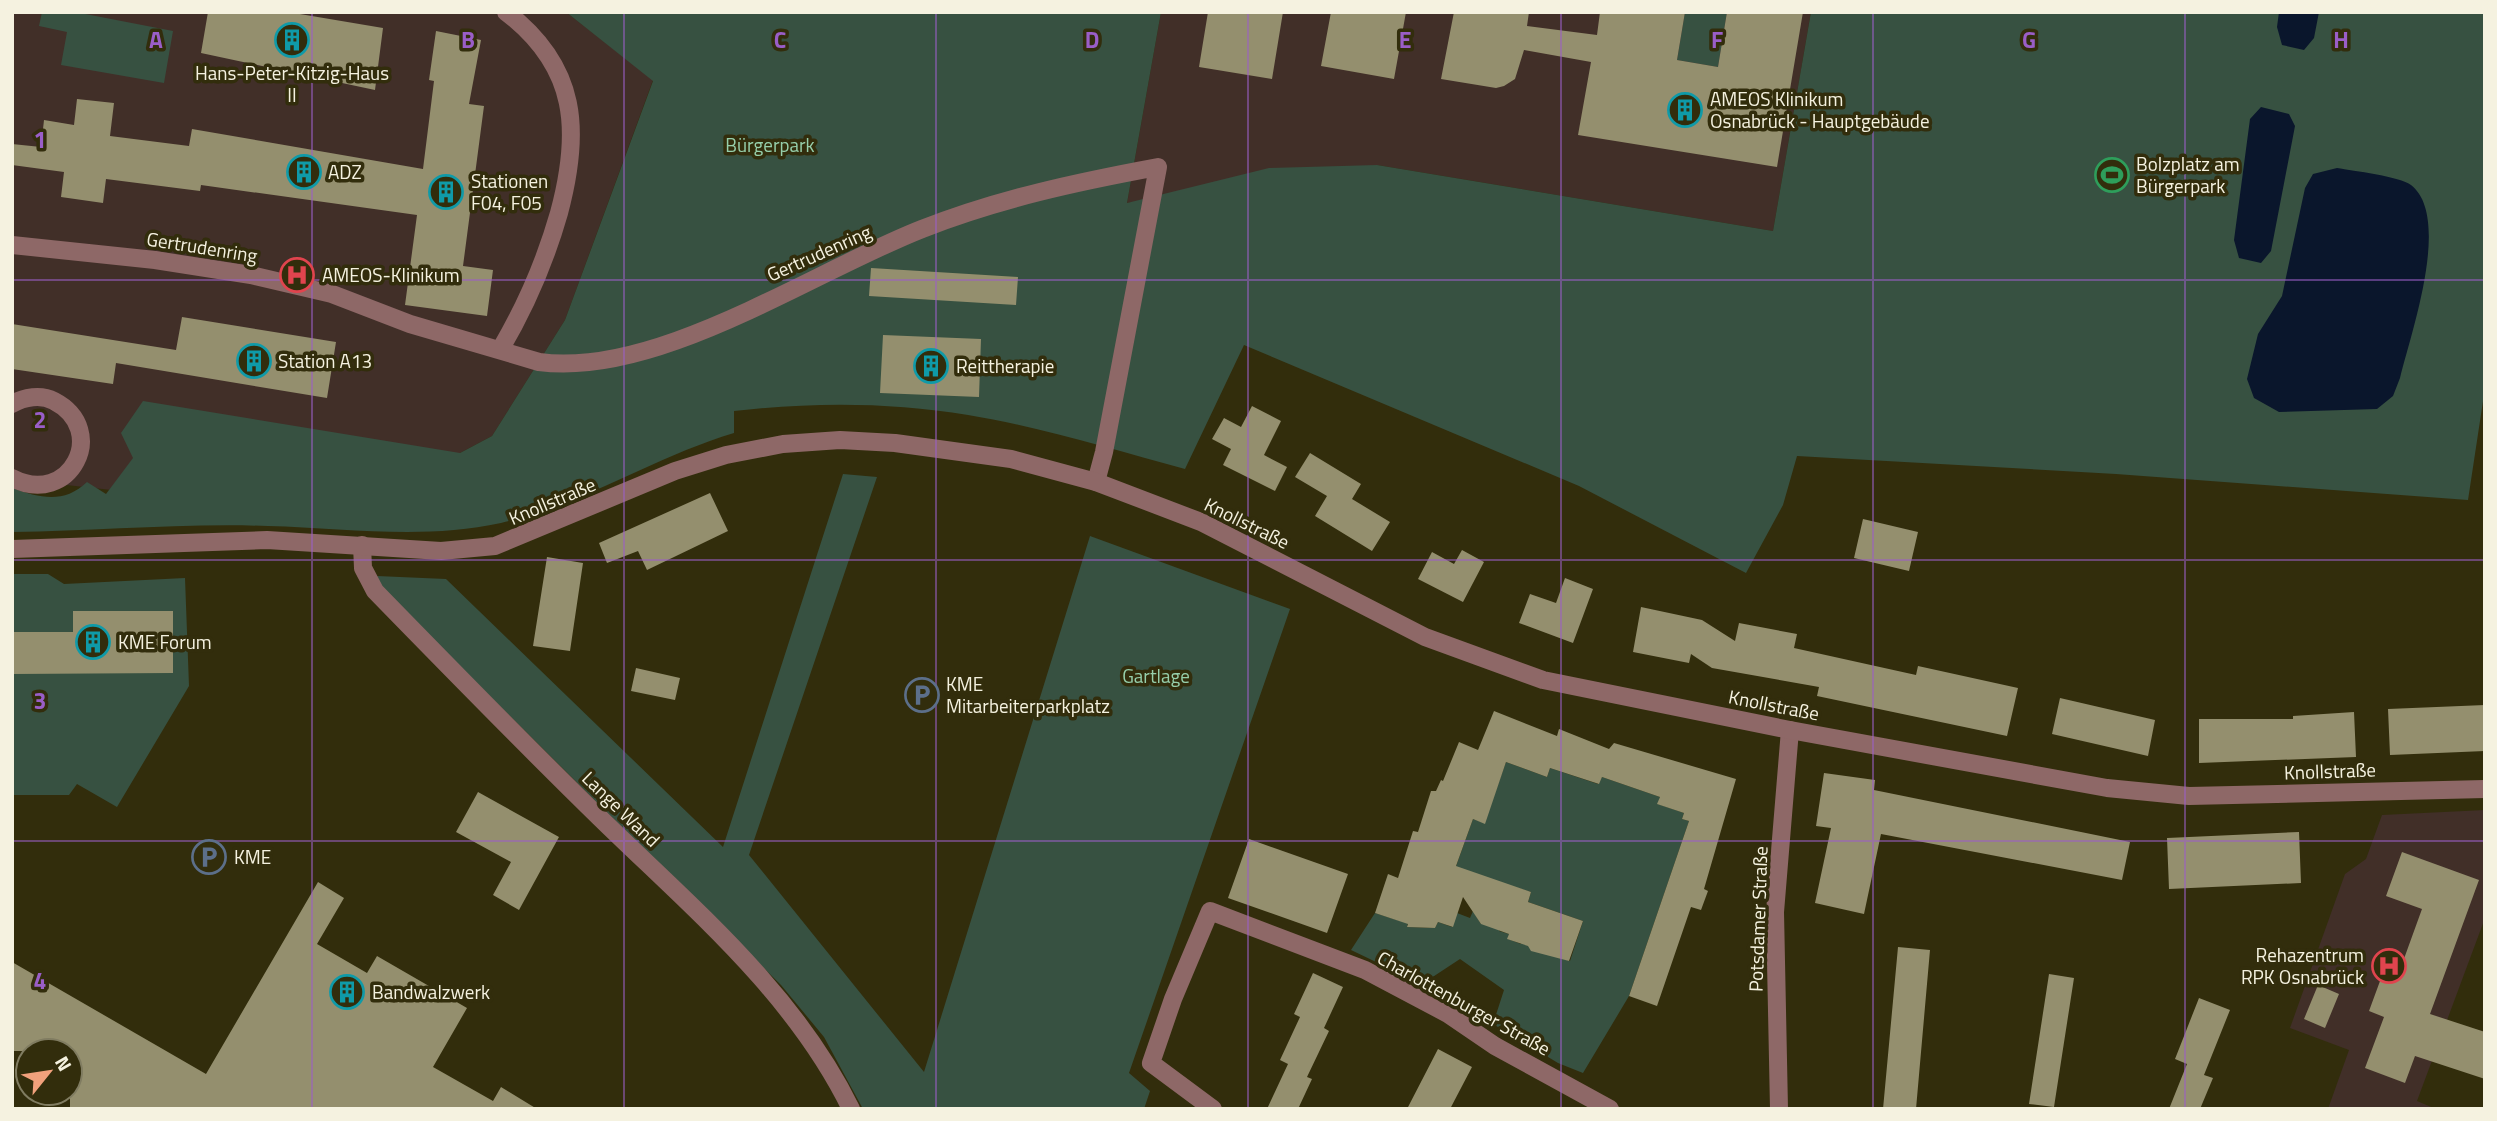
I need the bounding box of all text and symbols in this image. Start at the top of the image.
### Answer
building icon: Hans-Peter-Kitzig-Haus II [273,21,311,59]
text: A [149,22,163,57]
text: B [461,22,475,57]
text: C [774,22,786,57]
text: D [1085,22,1099,57]
text: E [1399,22,1411,57]
text: F [1711,22,1723,57]
text: G [2022,22,2036,57]
text: H [2333,22,2349,57]
place label: Hans-Peter-Kitzig-Haus II [195,58,389,109]
place label: AMEOS Klinikum Osnabrück - Hauptgebäude [1710,84,1930,135]
building icon: AMEOS Klinikum Osnabrück - Hauptgebäude [1666,91,1704,129]
text: 1 [34,122,46,157]
park label: Bürgerpark [725,130,815,159]
place label: Bolzplatz am Bürgerpark [2136,149,2240,200]
building icon: ADZ [285,153,323,191]
sports icon: Bolzplatz am Bürgerpark [2093,156,2131,194]
place label: ADZ [328,157,362,186]
place label: Stationen F04, F05 [471,166,548,217]
building icon: Stationen F04, F05 [427,173,465,211]
street label: Gertrudenring [762,216,876,289]
street label: Gertrudenring [145,223,260,270]
hospital icon: AMEOS-Klinikum [278,256,316,294]
place label: AMEOS-Klinikum [322,260,460,289]
building icon: Station A13 [235,342,273,380]
place label: Station A13 [278,346,372,375]
building icon: Reittherapie [912,347,950,385]
place label: Reittherapie [956,351,1054,380]
text: 2 [34,402,46,437]
street label: Knollstraße [504,469,600,532]
street label: Knollstraße [1200,489,1295,556]
building icon: KME Forum [74,623,112,661]
place label: KME Forum [118,627,212,656]
park label: Gartlage [1122,661,1190,690]
place label: KME Mitarbeiterparkplatz [946,669,1110,720]
parking icon: KME Mitarbeiterparkplatz [903,676,941,714]
street label: Knollstraße [1726,682,1822,728]
text: 3 [34,683,46,718]
street label: Knollstraße [2284,754,2376,787]
street label: Lange Wand [576,764,667,853]
parking icon: KME [190,838,228,876]
place label: KME [234,842,271,871]
street label: Potsdamer Straße [1740,846,1775,992]
place label: Rehazentrum RPK Osnabrück [2241,940,2364,991]
street label: Charlottenburger Straße [1372,943,1556,1062]
hospital icon: Rehazentrum RPK Osnabrück [2370,947,2408,985]
text: 4 [34,963,46,998]
building icon: Bandwalzwerk [328,973,366,1011]
place label: Bandwalzwerk [372,977,490,1006]
north arrow [14,1037,84,1107]
text: N [48,1050,80,1076]

